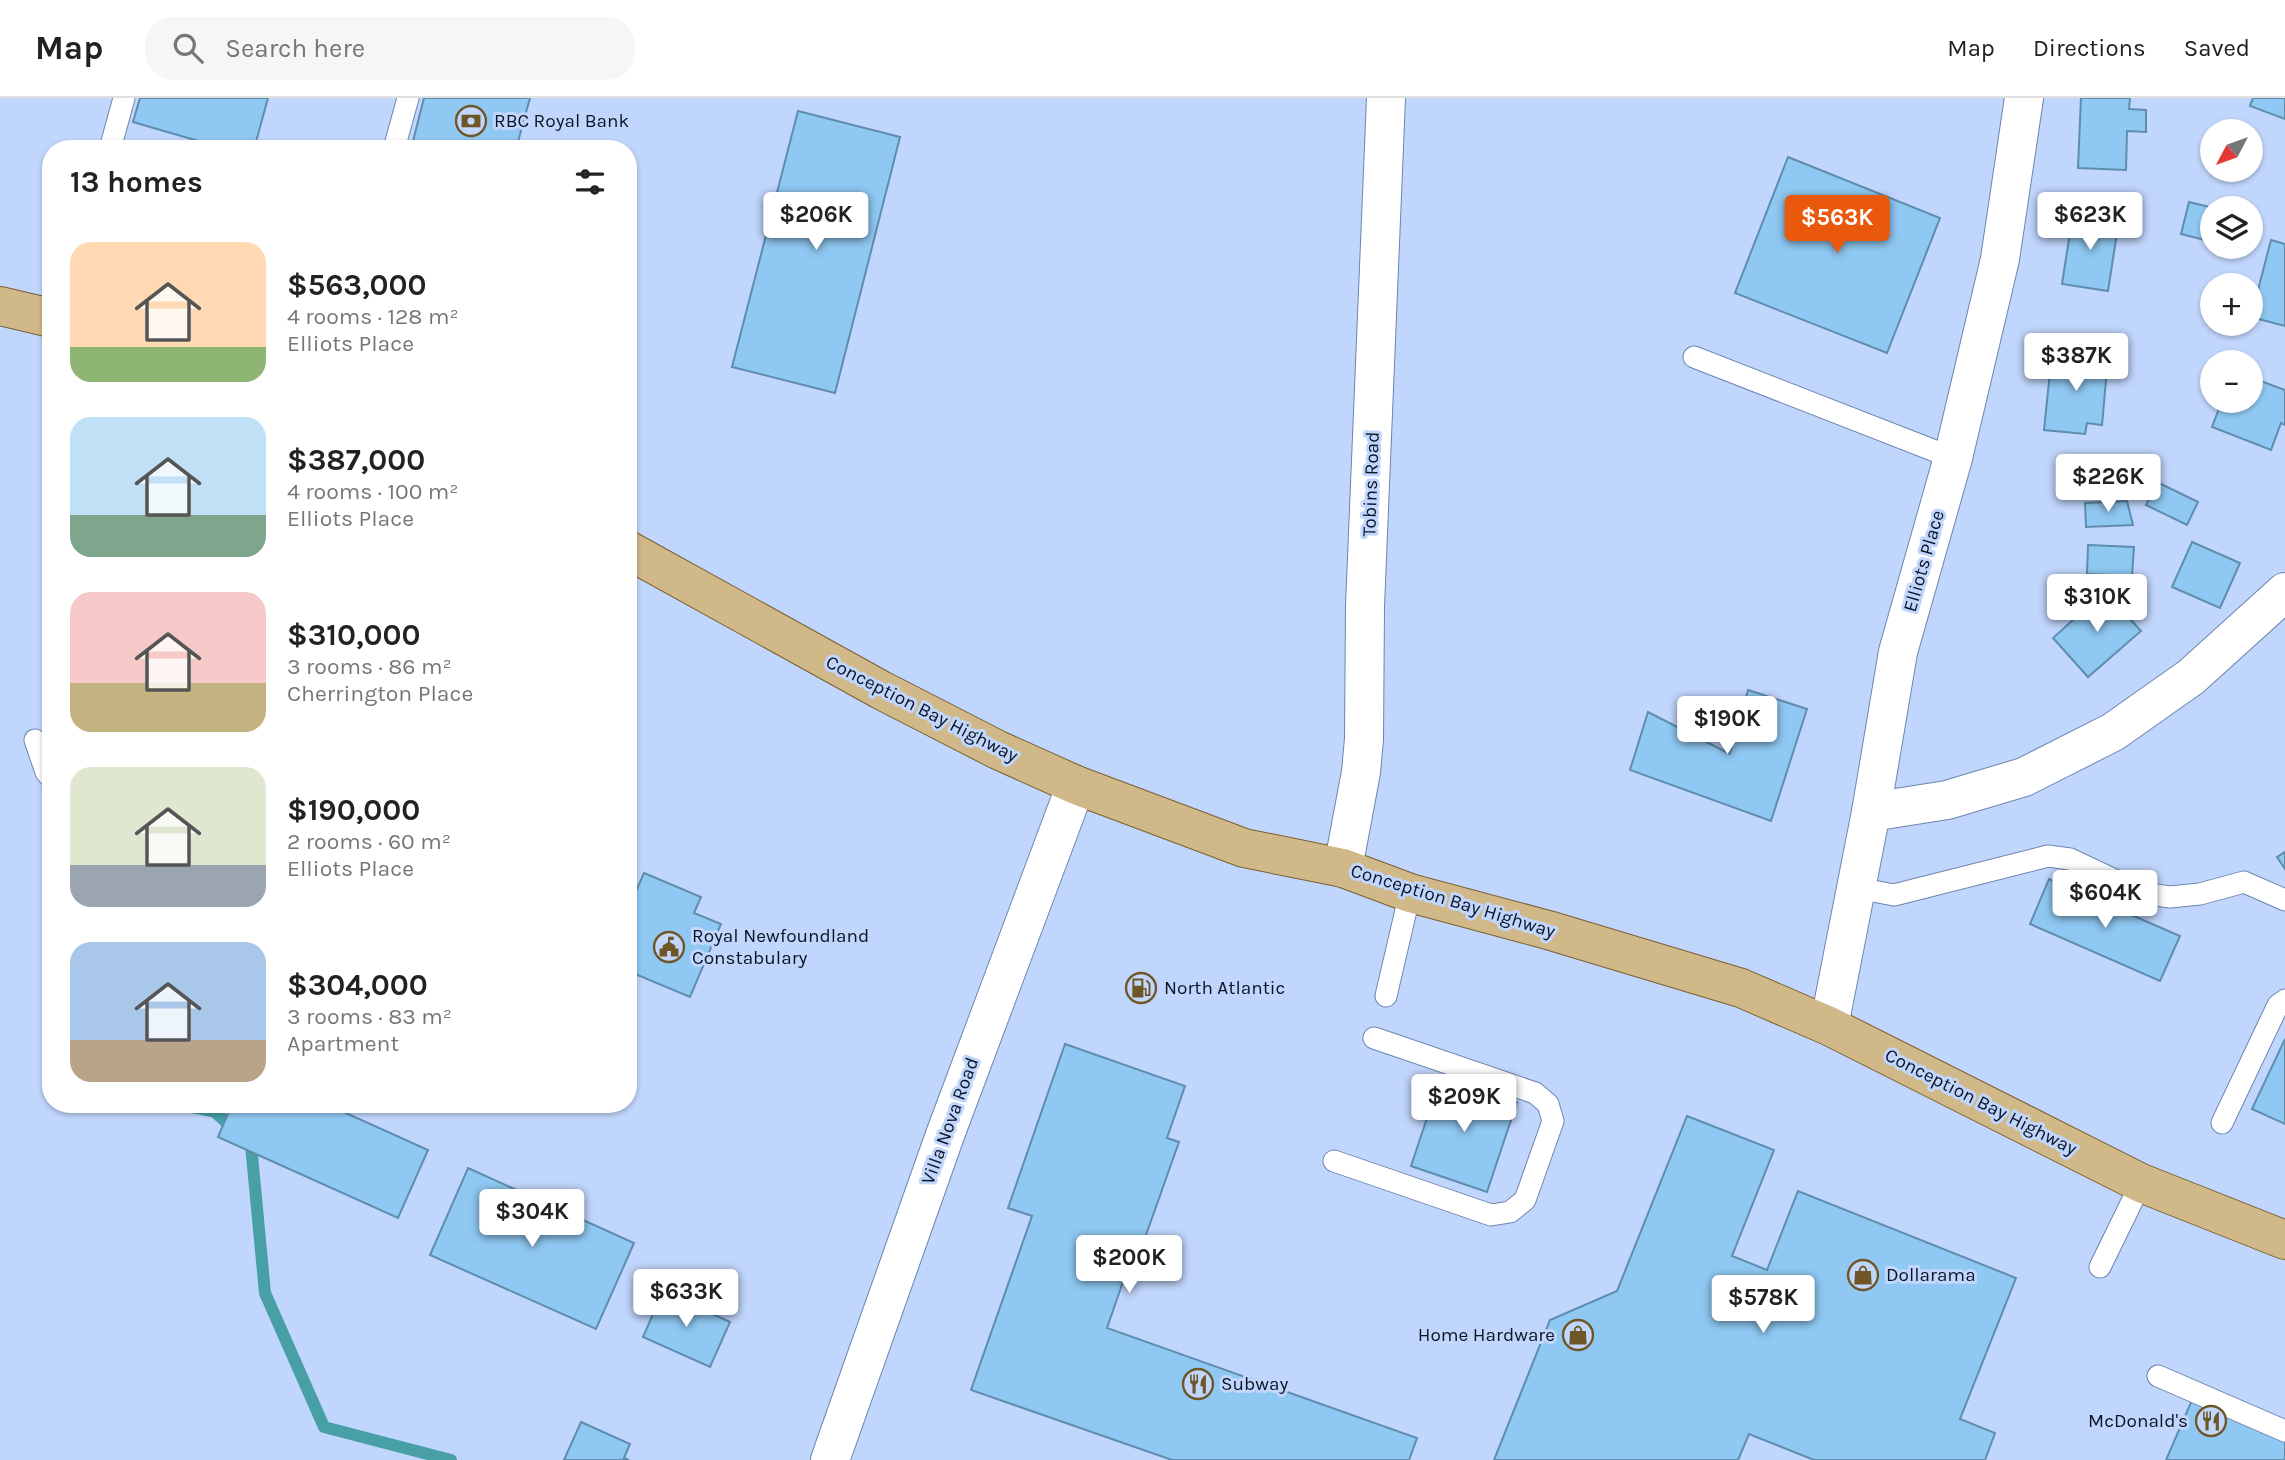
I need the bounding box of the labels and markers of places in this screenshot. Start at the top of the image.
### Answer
bank icon: RBC Royal Bank [454,104,488,138]
place label: RBC Royal Bank [494,110,629,132]
pin: $206K [767,192,865,252]
pin: $623K [2041,192,2139,252]
pin: $563K [1788,195,1886,255]
pin: $387K [2027,334,2125,393]
pin: $226K [2059,454,2157,514]
pin: $310K [2048,574,2146,634]
pin: $190K [1678,696,1776,756]
pin: $604K [2056,870,2154,930]
place label: Royal Newfoundland Constabulary [692,925,869,969]
public building icon: Royal Newfoundland Constabulary [652,930,686,964]
fuel station icon: North Atlantic [1124,971,1158,1005]
place label: North Atlantic [1164,977,1285,999]
pin: $209K [1415,1074,1513,1134]
pin: $304K [483,1190,581,1249]
pin: $200K [1080,1236,1178,1295]
shop icon: Dollarama [1846,1258,1880,1292]
place label: Dollarama [1886,1264,1976,1286]
pin: $633K [637,1270,735,1329]
pin: $578K [1714,1276,1812,1335]
shop icon: Home Hardware [1561,1318,1595,1352]
place label: Home Hardware [1418,1324,1555,1346]
restaurant icon: Subway [1181,1367,1215,1401]
place label: Subway [1221,1373,1288,1395]
restaurant icon: McDonald's [2194,1404,2228,1438]
place label: McDonald's [2088,1410,2188,1432]

